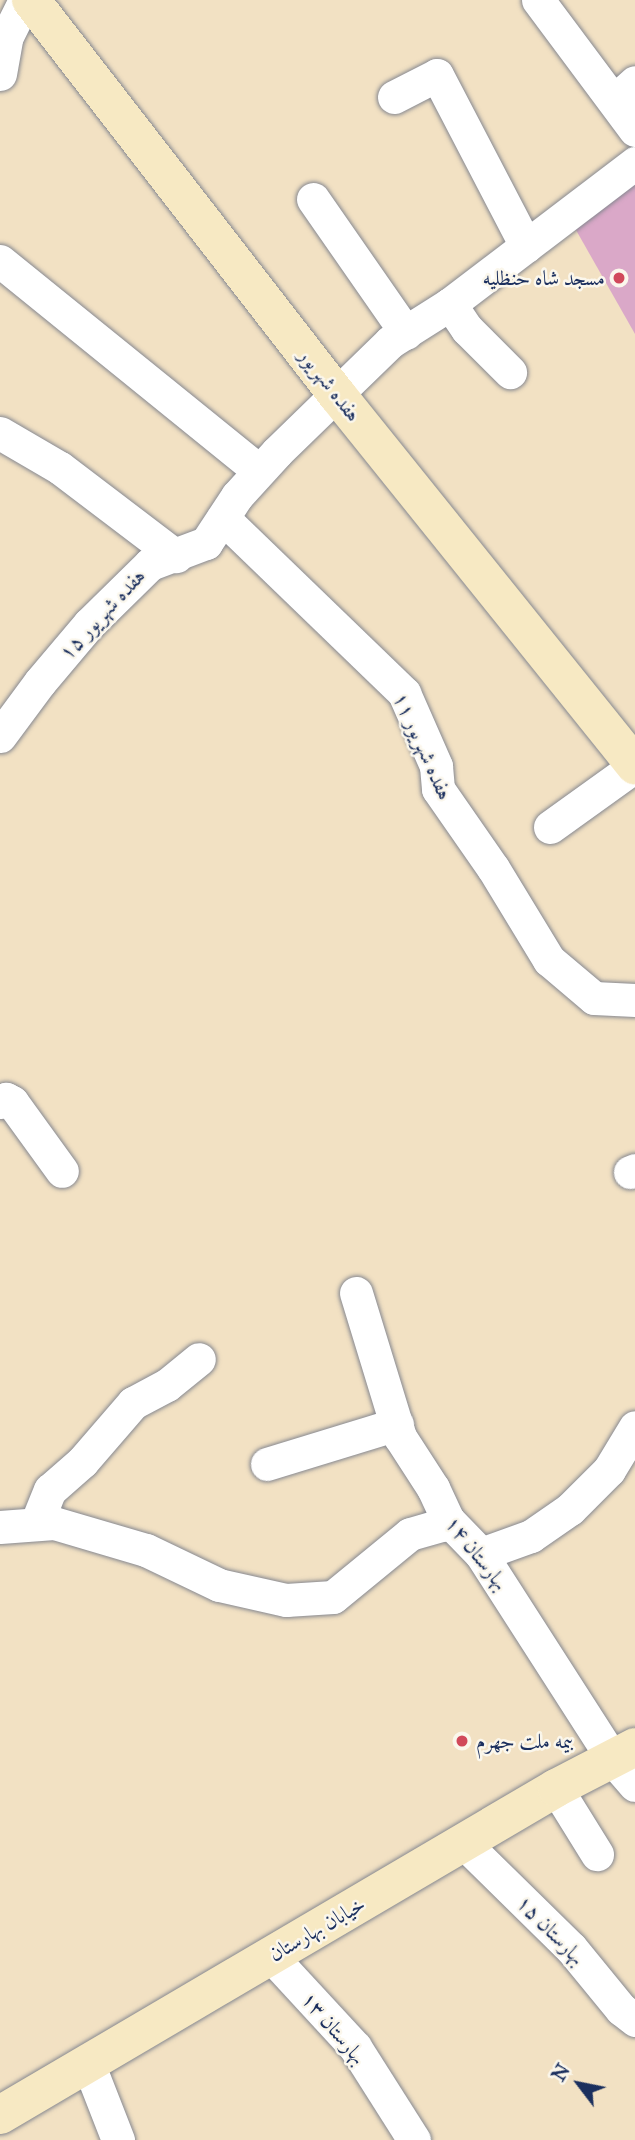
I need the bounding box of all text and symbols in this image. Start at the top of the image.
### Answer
place label: مسجد شاه حنظلیه [483,265,605,291]
marker: مسجد شاه حنظلیه [611,270,627,286]
street label: هفده شهریور [294,343,366,427]
street label: هفده شهریور ۱۵ [54,563,150,665]
street label: هفده شهریور ۱۱ [388,688,458,804]
street label: بهارستان ۱۴ [440,1511,514,1595]
place label: بیمه ملت جهرم [476,1728,573,1754]
marker: بیمه ملت جهرم [454,1733,470,1749]
street label: بهارستان ۱۵ [512,1890,590,1970]
street label: خیابان بهارستان [264,1891,370,1967]
street label: بهارستان ۱۳ [296,1986,372,2070]
north arrow [544,2049,614,2119]
text: N [547,2060,575,2086]

